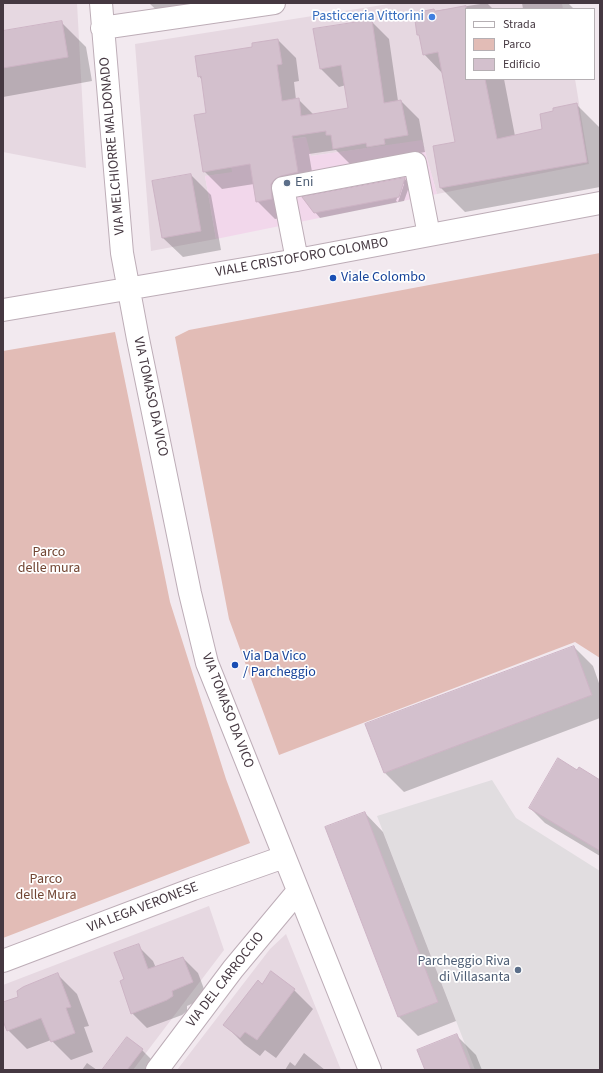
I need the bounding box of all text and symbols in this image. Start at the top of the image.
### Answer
legend [465,8,595,80]
place label: Pasticceria Vittorini [312,9,424,25]
marker: Pasticceria Vittorini [427,12,437,22]
text: Strada [503,16,536,33]
text: Parco [503,36,531,53]
street label: VIA MELCHIORRE MALDONADO [97,56,129,236]
text: Edificio [503,56,540,73]
place label: Eni [295,175,313,191]
marker: Eni [282,178,292,188]
street label: VIALE CRISTOFORO COLOMBO [214,235,390,281]
place label: Viale Colombo [341,270,426,286]
marker: Viale Colombo [328,273,338,283]
street label: VIA TOMASO DA VICO [129,336,171,458]
park label: Parco delle mura [18,545,80,578]
place label: Via Da Vico / Parcheggio [243,649,316,682]
street label: VIA TOMASO DA VICO [197,651,257,771]
marker: Via Da Vico / Parcheggio [230,660,240,670]
park label: Parco delle Mura [16,872,76,904]
street label: VIA LEGA VERONESE [85,879,201,937]
street label: VIA DEL CARROCCIO [184,929,268,1031]
place label: Parcheggio Riva di Villasanta [417,954,510,986]
marker: Parcheggio Riva di Villasanta [513,965,523,975]

